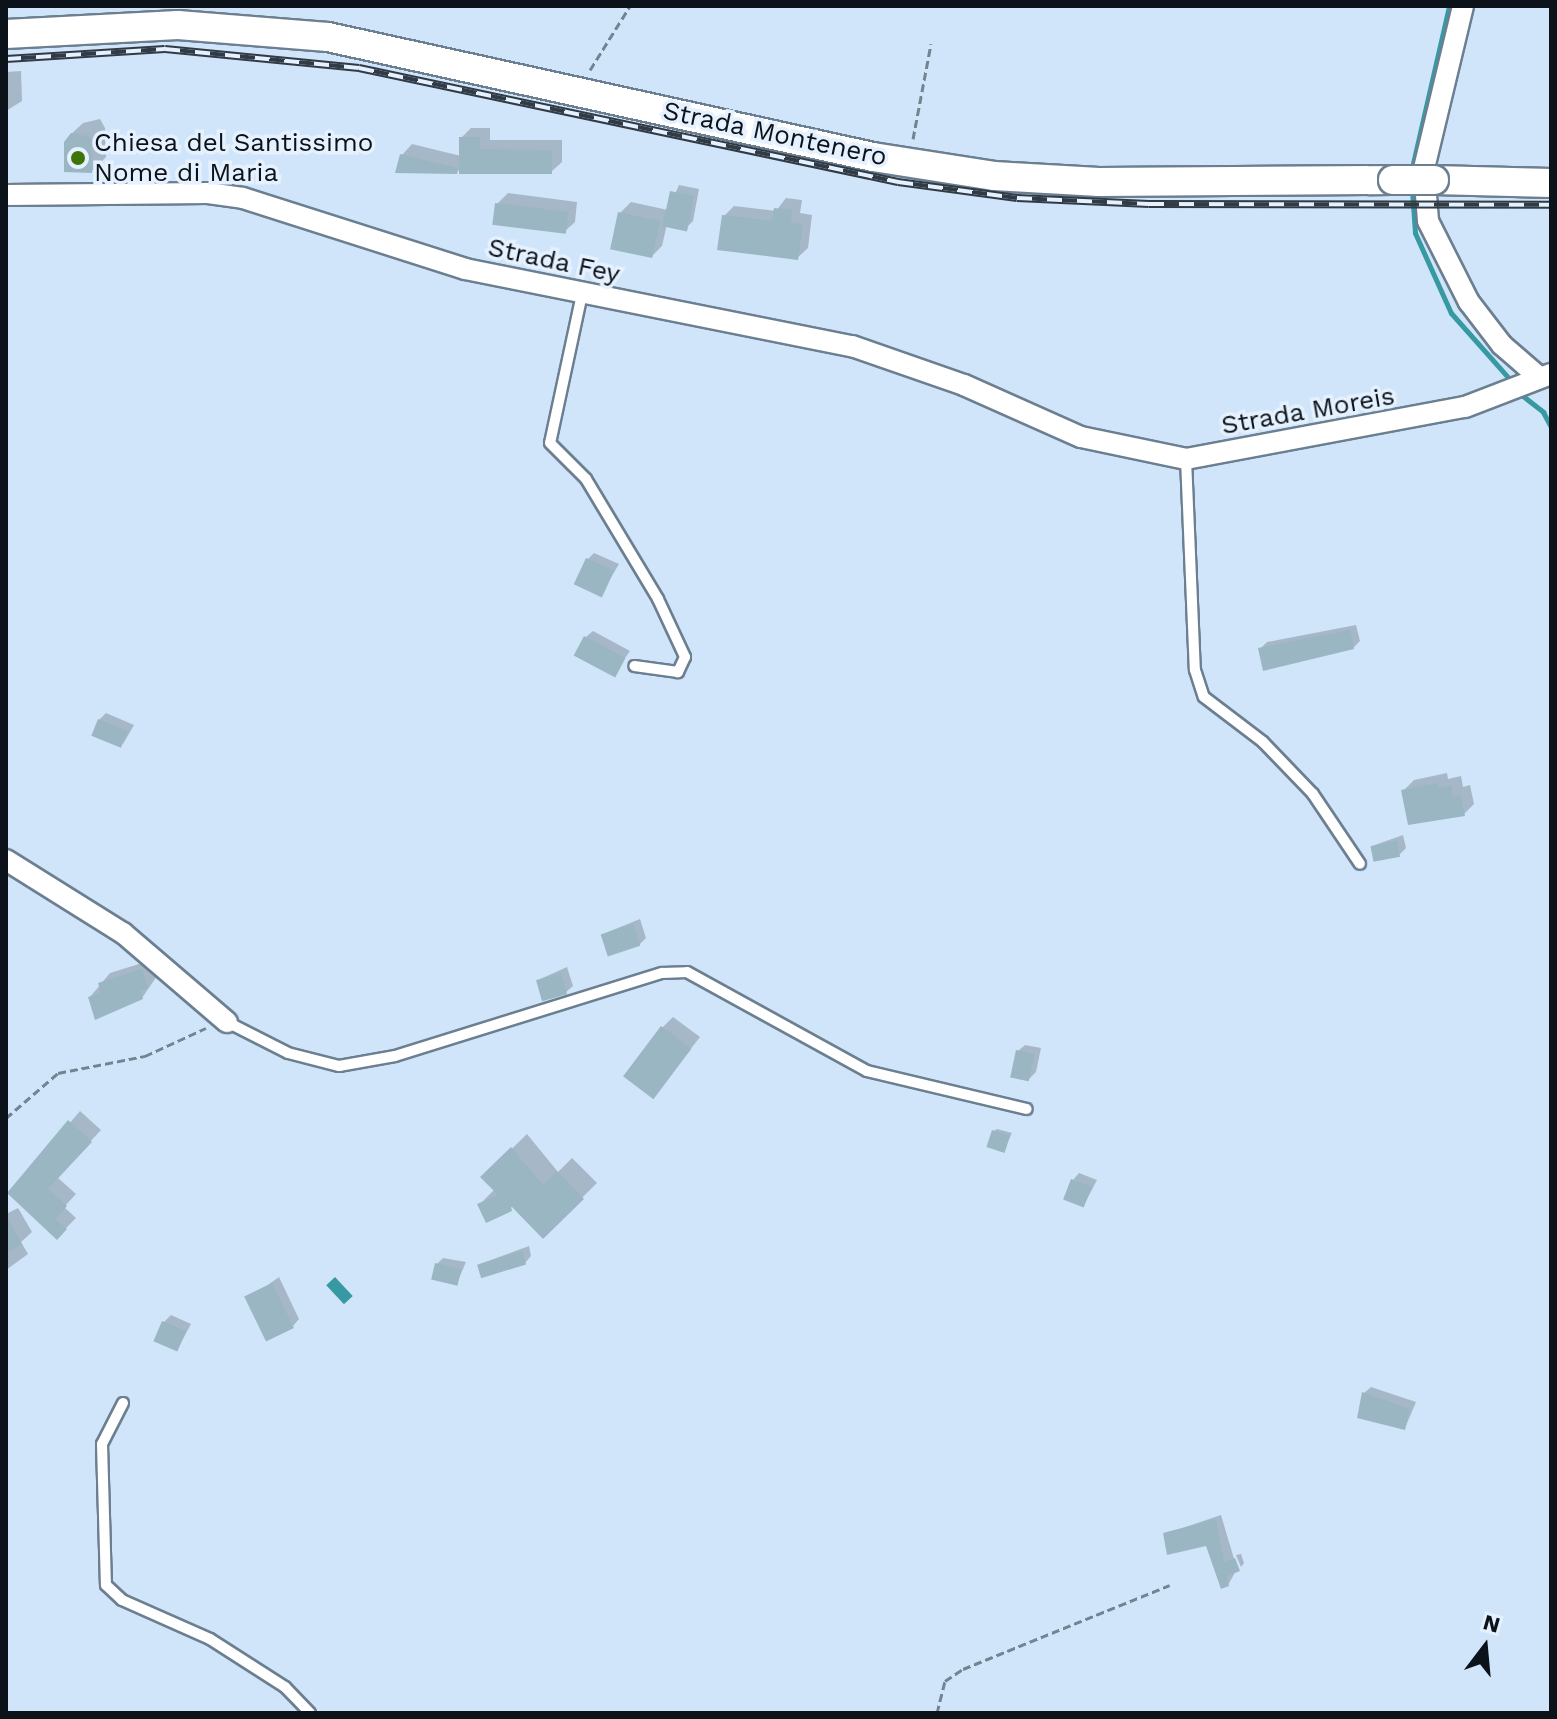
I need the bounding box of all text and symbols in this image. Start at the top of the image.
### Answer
street label: Strada Montenero [660,95,890,173]
place label: Chiesa del Santissimo Nome di Maria [94,127,375,188]
marker: Chiesa del Santissimo Nome di Maria [69,149,87,167]
street label: Strada Fey [485,232,623,290]
street label: Strada Moreis [1219,380,1397,442]
north arrow [1445,1607,1525,1687]
text: N [1480,1609,1503,1638]

